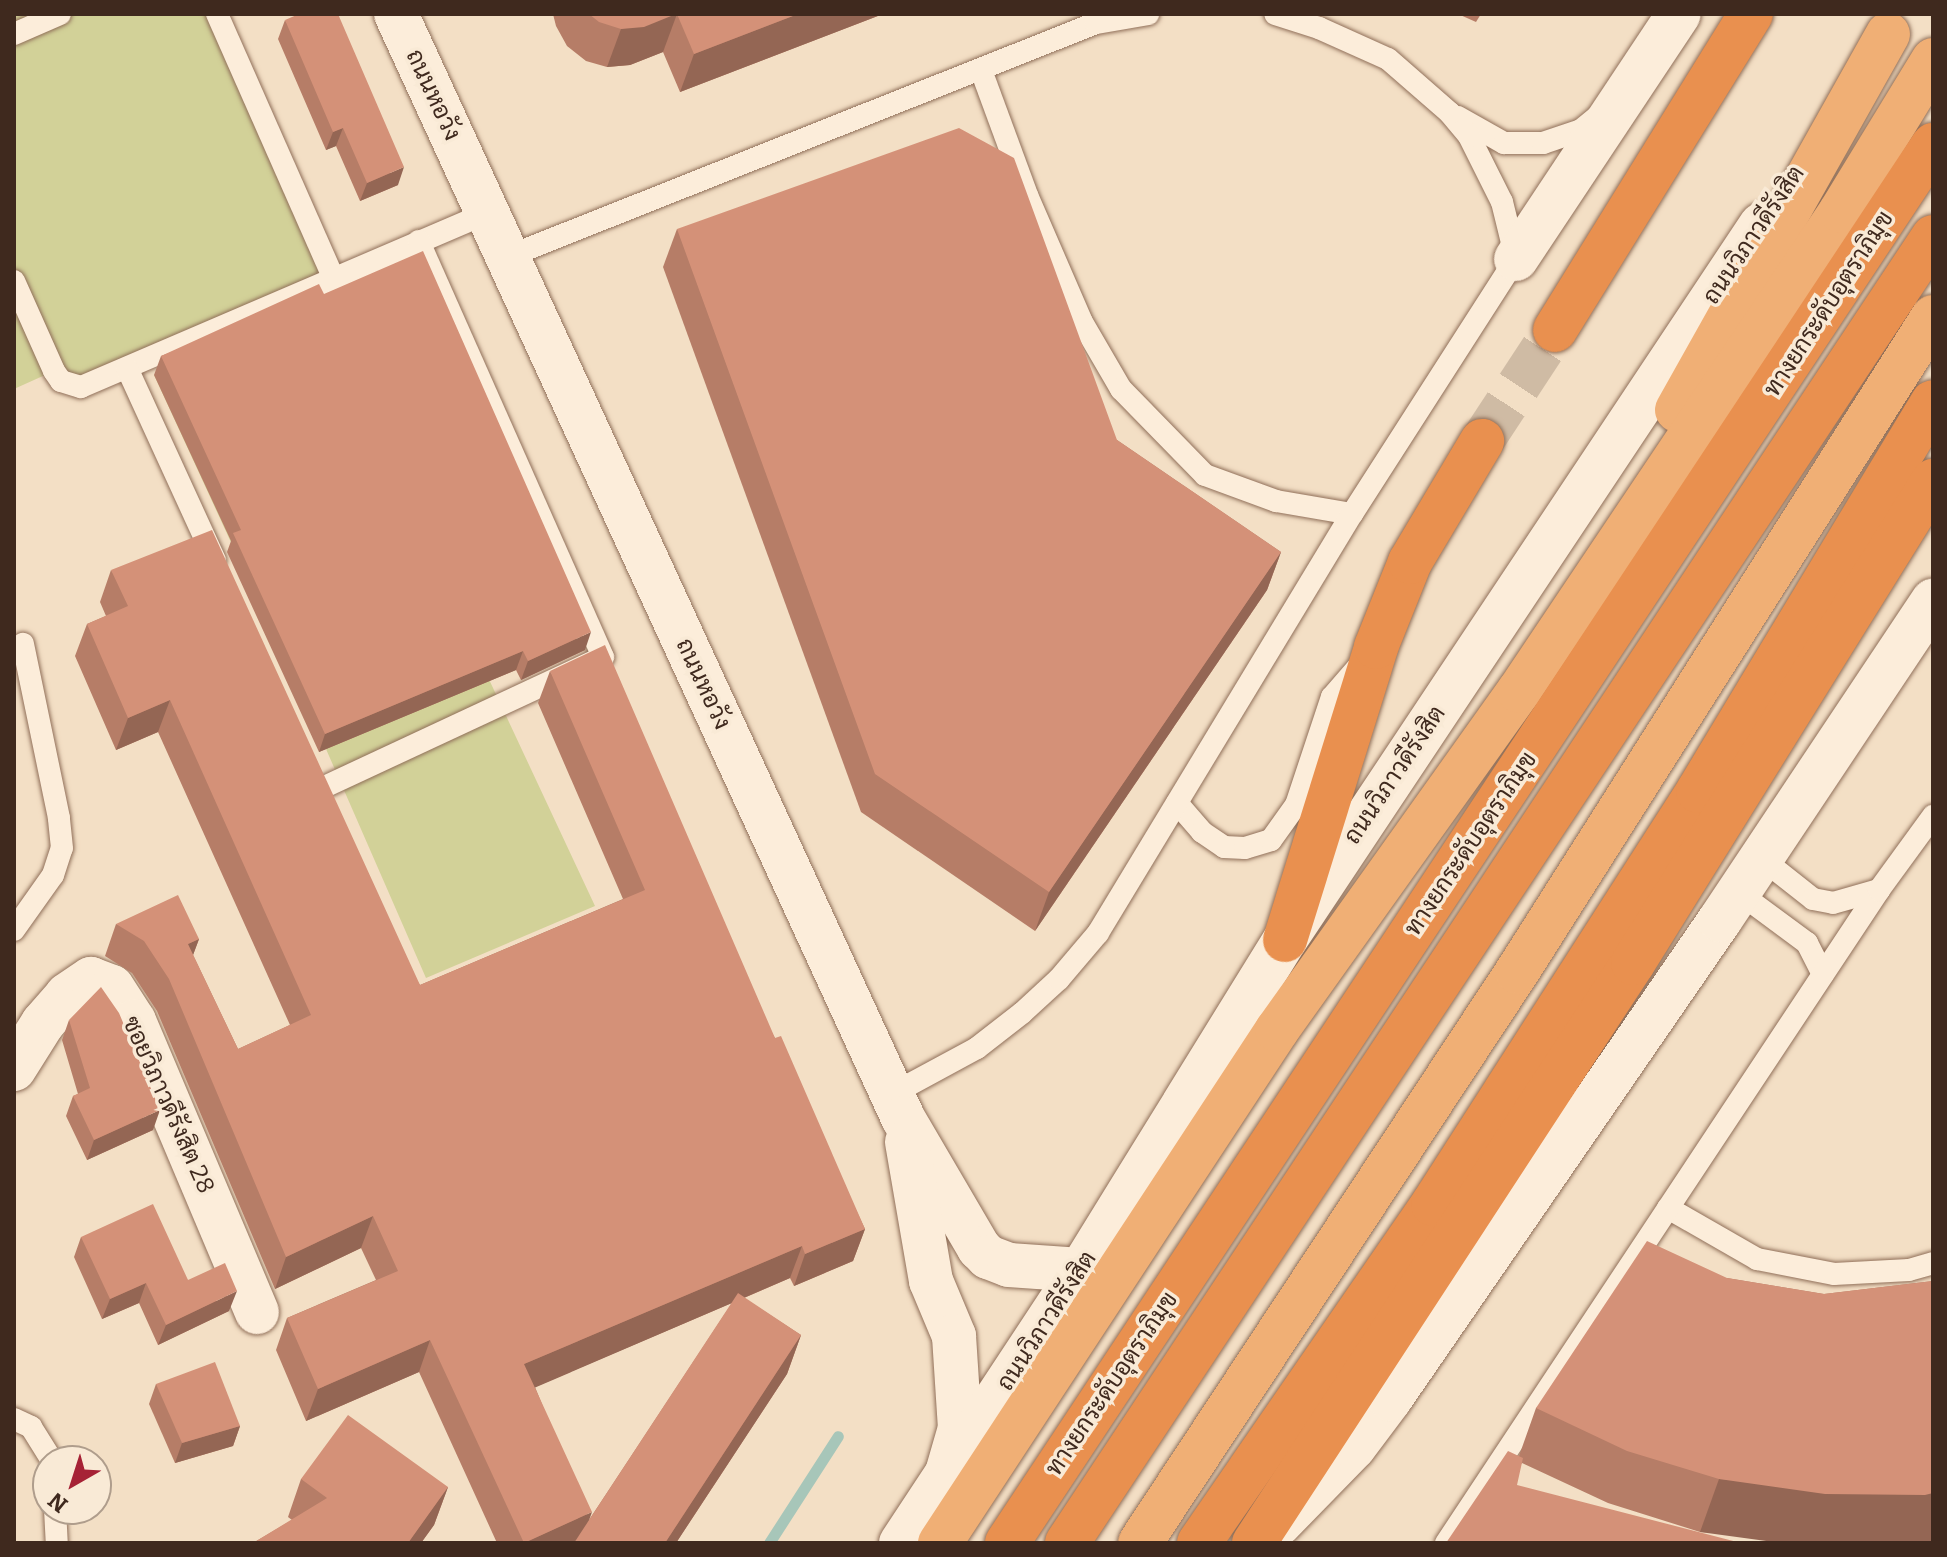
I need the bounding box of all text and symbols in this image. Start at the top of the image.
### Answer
street label: ถนนหอวัง [399,45,467,145]
street label: ถนนวิภาวดีรังสิต [1697,160,1811,310]
street label: ทางยกระดับอุตราภิมุข [1758,206,1900,402]
street label: ถนนหอวัง [669,634,737,734]
street label: ถนนวิภาวดีรังสิต [1338,700,1452,850]
street label: ทางยกระดับอุตราภิมุข [1399,747,1543,941]
street label: ซอยวิภาวดีรังสิต 28 [116,1012,220,1198]
street label: ถนนวิภาวดีรังสิต [991,1246,1103,1396]
street label: ทางยกระดับอุตราภิมุข [1040,1287,1184,1481]
north arrow [32,1445,112,1525]
text: N [43,1487,73,1518]

